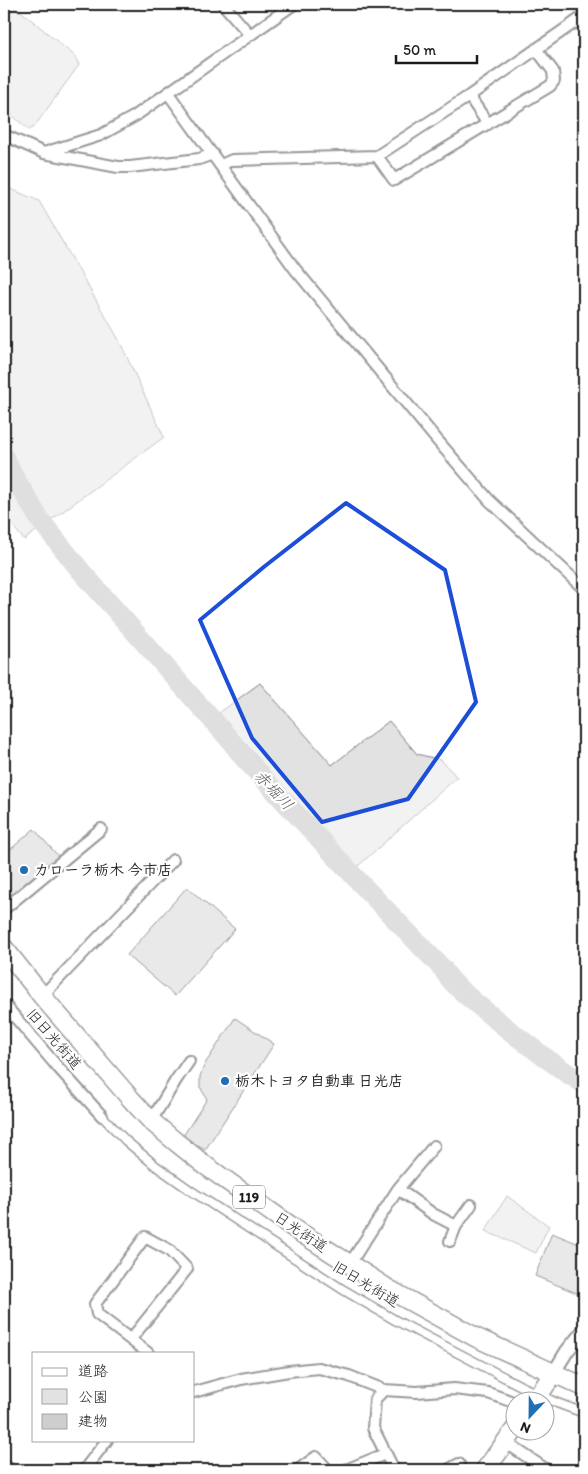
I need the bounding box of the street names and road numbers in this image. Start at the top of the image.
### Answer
street label: 旧日光街道 [23,1005,85,1073]
road number: 119 [233,1186,265,1208]
street label: 日光街道 [271,1208,331,1256]
street label: 旧日光街道 [329,1257,403,1311]

